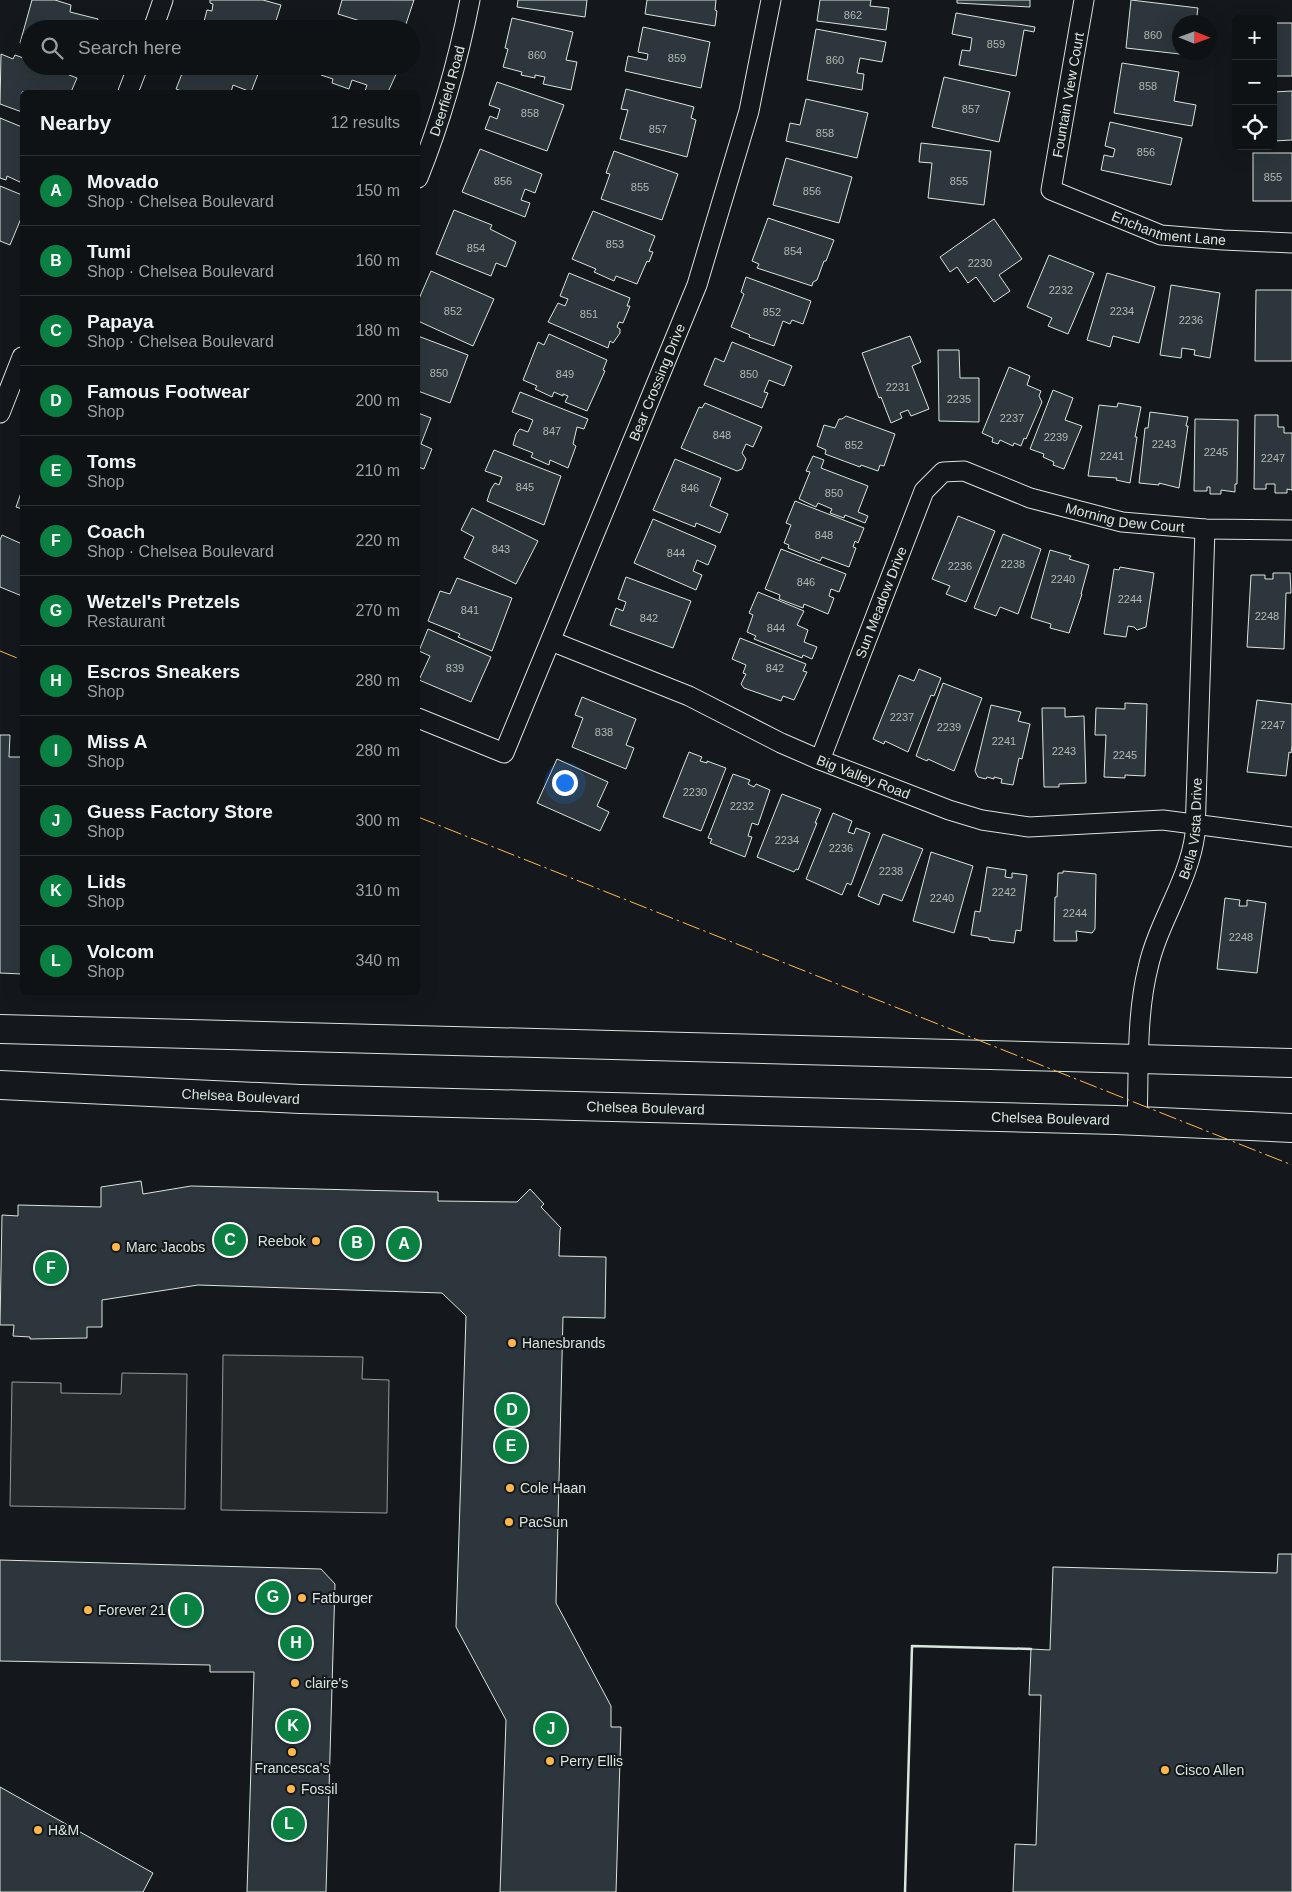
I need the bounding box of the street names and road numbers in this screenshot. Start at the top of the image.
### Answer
street label: Fountain View Court [1049,31,1087,159]
street label: Deerfield Road [426,44,468,138]
street label: Enchantment Lane [1109,208,1227,248]
street label: Bear Crossing Drive [626,321,688,443]
street label: Morning Dew Court [1064,500,1185,535]
street label: Sun Meadow Drive [852,544,910,660]
street label: Big Valley Road [815,752,912,802]
street label: Bella Vista Drive [1175,777,1205,881]
street label: Chelsea Boulevard [181,1085,300,1107]
street label: Chelsea Boulevard [586,1098,705,1117]
street label: Chelsea Boulevard [991,1109,1110,1128]

